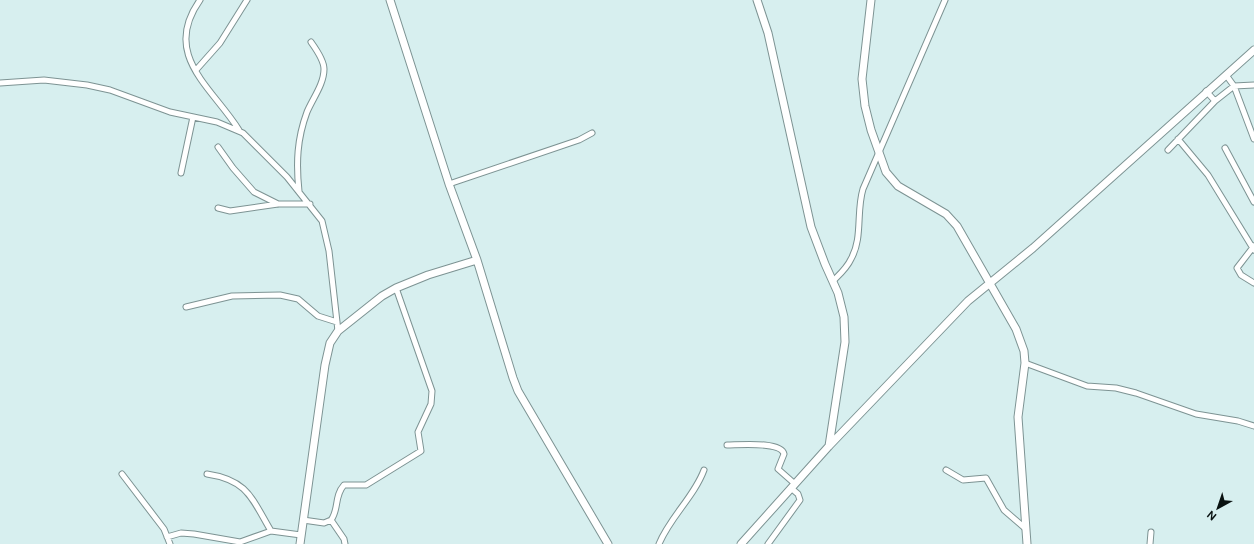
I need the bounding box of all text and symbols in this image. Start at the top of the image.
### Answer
north arrow [1198,488,1238,528]
text: N [1204,508,1219,524]

